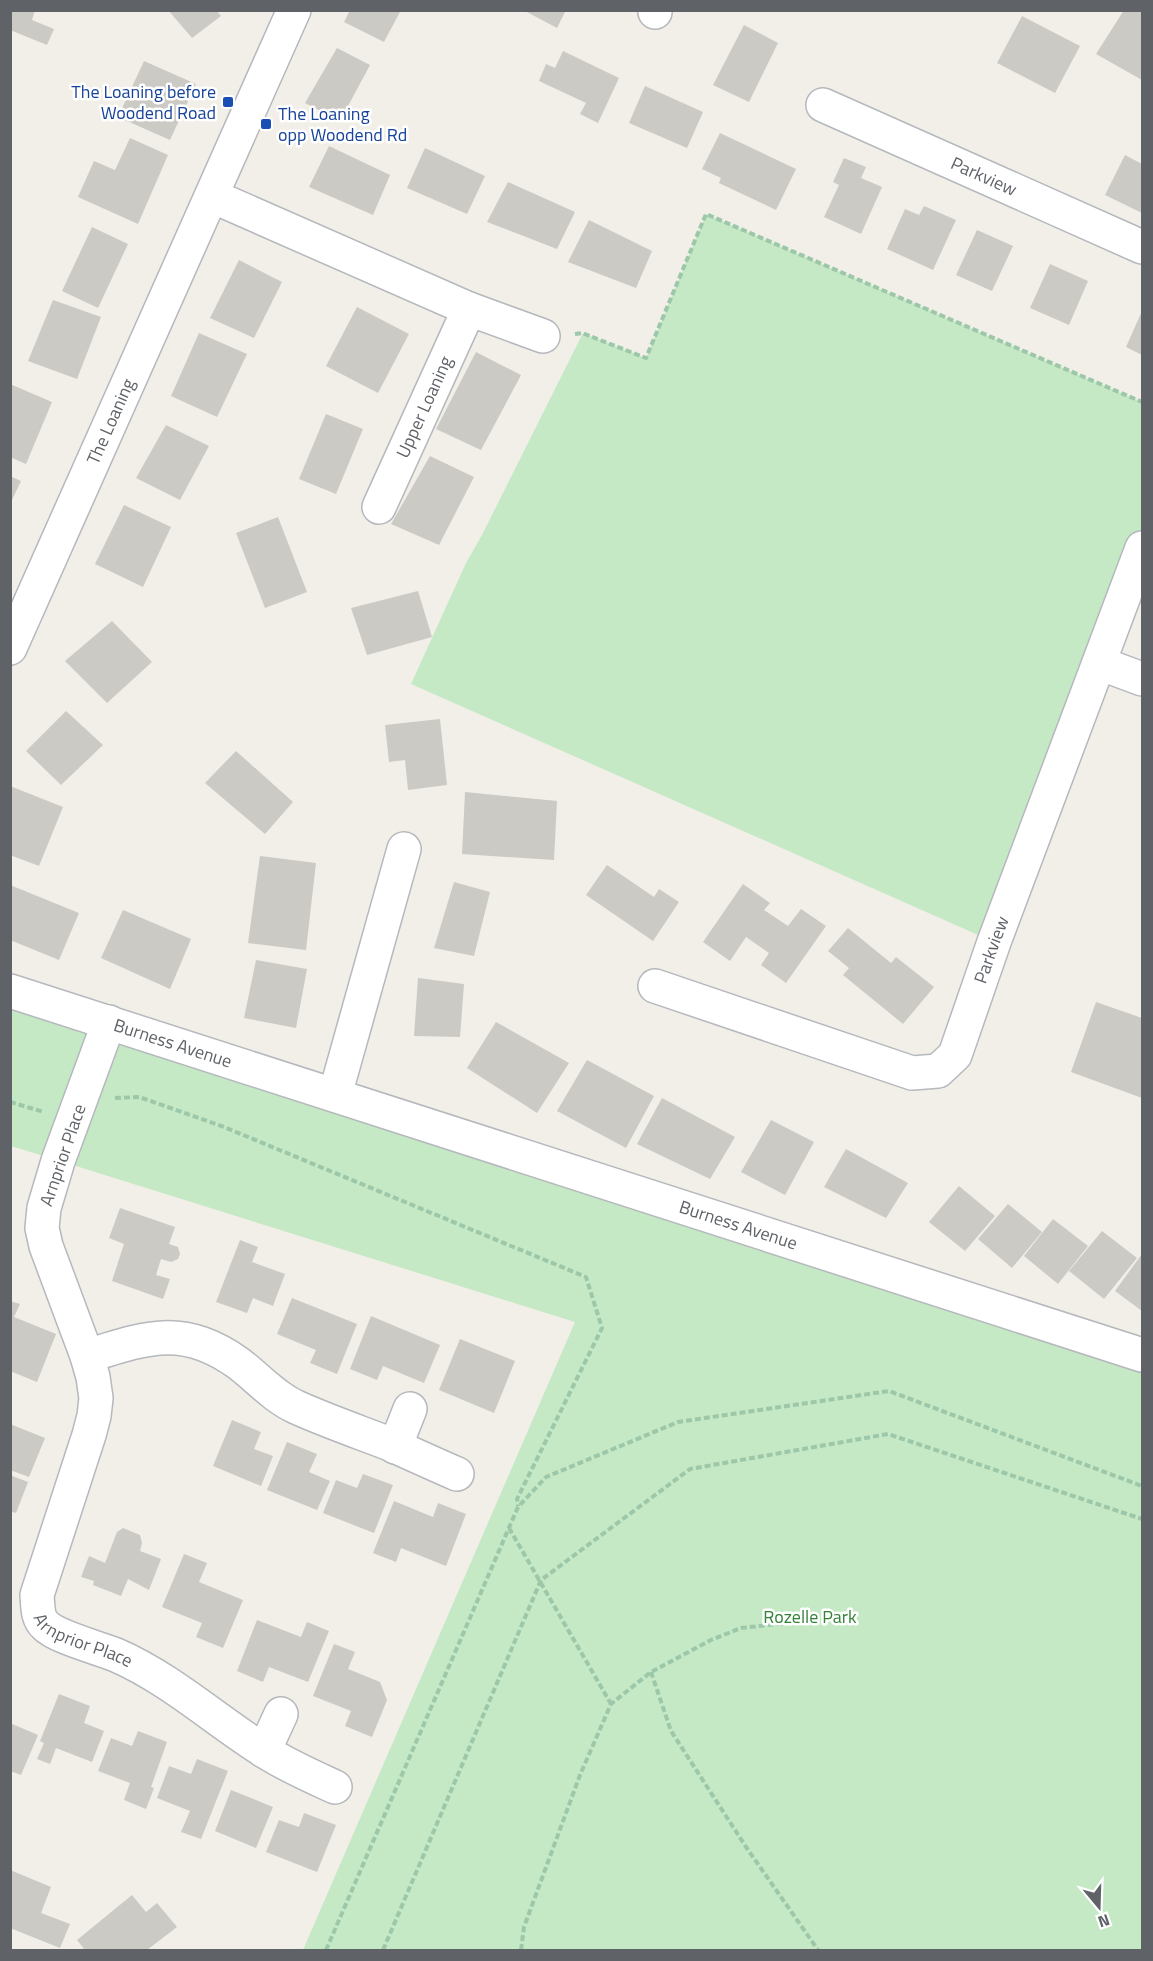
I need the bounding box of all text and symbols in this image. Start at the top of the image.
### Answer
place label: The Loaning before Woodend Road [71,78,216,126]
marker: The Loaning before Woodend Road [221,95,235,109]
place label: The Loaning opp Woodend Rd [278,100,407,148]
marker: The Loaning opp Woodend Rd [259,117,273,131]
street label: Parkview [947,150,1022,203]
street label: Upper Loaning [389,351,459,462]
street label: The Loaning [79,374,141,469]
street label: Parkview [967,912,1016,987]
street label: Burness Avenue [110,1011,235,1075]
street label: Arnprior Place [32,1100,93,1210]
street label: Burness Avenue [676,1193,801,1256]
park label: Rozelle Park [763,1603,857,1630]
street label: Arnprior Place [27,1609,138,1674]
north arrow [1069,1877,1129,1937]
text: N [1095,1908,1113,1934]

